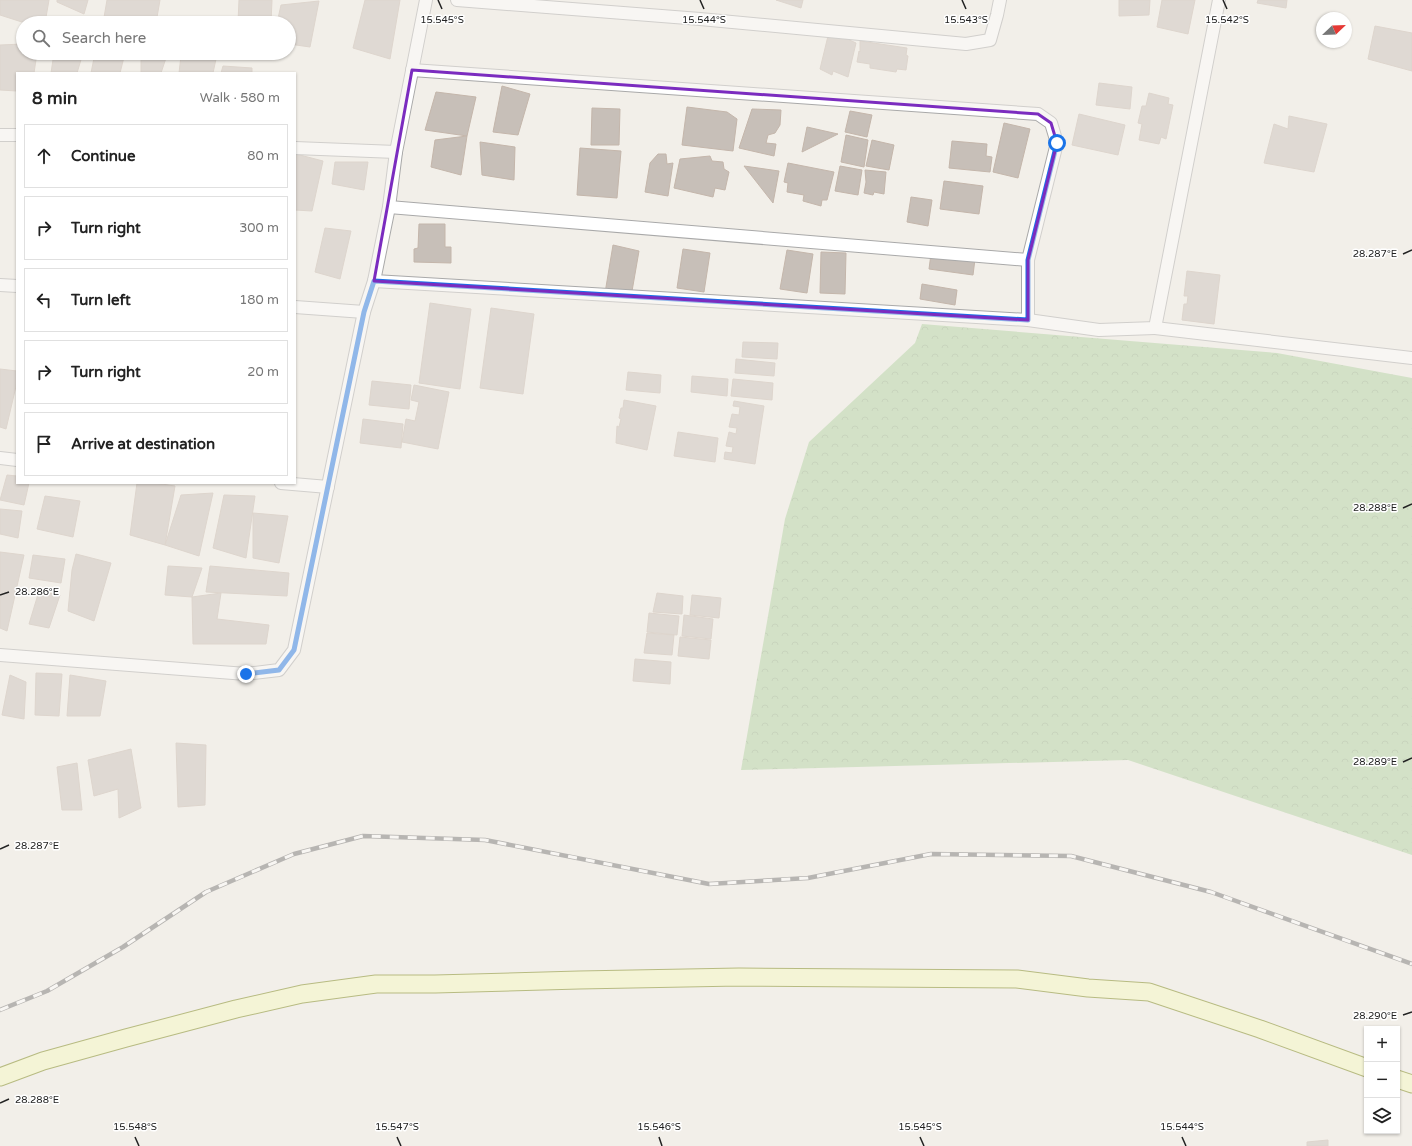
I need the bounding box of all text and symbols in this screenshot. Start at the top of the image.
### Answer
north arrow [1316,12,1352,48]
text: 15.545°S [420,14,464,26]
text: 15.544°S [682,14,726,26]
text: 15.543°S [944,14,988,26]
text: 15.542°S [1205,14,1249,26]
search box [16,16,296,60]
icon: search [30,27,52,49]
text: Search here [62,29,146,47]
text: 8 min [32,88,77,109]
text: Walk · 580 m [200,90,280,106]
route start [1048,134,1066,152]
icon: ahead [33,145,55,167]
text: Continue [71,147,135,165]
text: 80 m [247,148,279,164]
icon: right [33,217,55,239]
text: Turn right [71,219,141,237]
text: 300 m [239,220,279,236]
text: 28.287°E [1353,248,1397,260]
icon: left [33,289,55,311]
text: Turn left [71,291,131,309]
text: 180 m [239,292,279,308]
icon: right [33,361,55,383]
text: Turn right [71,363,141,381]
text: 20 m [247,364,279,380]
icon: arrive [33,433,55,455]
text: Arrive at destination [71,435,215,453]
text: 28.288°E [1353,502,1397,514]
text: 28.286°E [15,586,59,598]
route end [237,665,255,683]
text: 28.289°E [1353,756,1397,768]
text: 28.287°E [15,840,59,852]
text: 28.290°E [1353,1010,1397,1022]
map controls [1364,1026,1400,1134]
button: + [1364,1026,1400,1062]
button: − [1364,1062,1400,1098]
text: 28.288°E [15,1094,59,1106]
button: layers [1364,1098,1400,1134]
text: 15.548°S [113,1121,157,1133]
text: 15.547°S [375,1121,419,1133]
text: 15.546°S [637,1121,681,1133]
text: 15.545°S [898,1121,942,1133]
text: 15.544°S [1160,1121,1204,1133]

